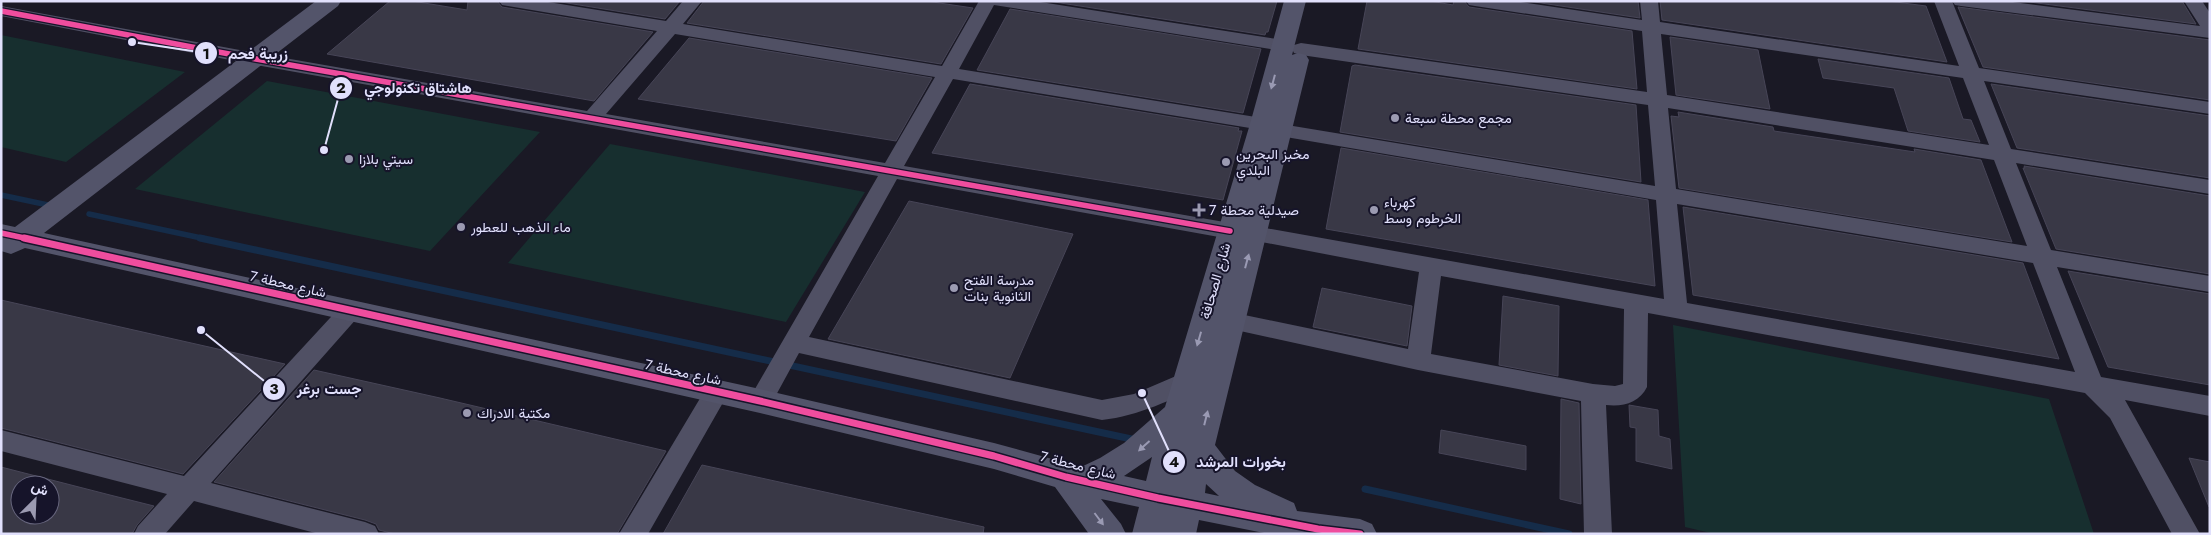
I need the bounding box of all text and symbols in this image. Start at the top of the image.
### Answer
callout: زريبة فحم [193,38,298,68]
text: 1 [202,43,210,65]
text: زريبة فحم [228,43,288,65]
callout: هاشتاق تكنولوجي [329,73,482,103]
one-way arrow [1269,74,1277,90]
text: 2 [336,77,346,99]
text: هاشتاق تكنولوجي [364,77,472,101]
place label: مجمع محطة سبعة [1405,108,1512,129]
marker: مجمع محطة سبعة [1389,112,1401,124]
place label: مخبز البحرين البلدي [1236,144,1310,182]
place label: سيتي بلازا [359,149,413,171]
marker: سيتي بلازا [343,153,355,165]
marker: مخبز البحرين البلدي [1220,156,1232,168]
place label: كهرباء الخرطوم وسط [1384,192,1461,228]
place label: صيدلية محطة 7 [1209,200,1299,220]
marker: صيدلية محطة 7 [1193,204,1205,216]
marker: كهرباء الخرطوم وسط [1368,204,1380,216]
place label: ماء الذهب للعطور [470,217,571,237]
marker: ماء الذهب للعطور [455,221,467,233]
street label: شارع الصحافة [1195,240,1236,322]
one-way arrow [1243,253,1251,268]
street label: شارع محطة 7 [248,266,328,303]
place label: مدرسة الفتح الثانوية بنات [964,270,1034,306]
marker: مدرسة الفتح الثانوية بنات [948,282,960,294]
one-way arrow [1194,332,1202,347]
street label: شارع محطة 7 [643,354,723,391]
callout: جست برغر [261,374,371,404]
text: 3 [269,378,279,400]
text: جست برغر [296,378,361,400]
place label: مكتبة الادراك [477,403,550,423]
marker: مكتبة الادراك [461,407,473,419]
one-way arrow [1202,410,1210,425]
one-way arrow [1139,440,1151,452]
street label: شارع محطة 7 [1038,446,1118,485]
callout: بخورات المرشد [1162,447,1296,477]
text: 4 [1169,451,1179,473]
text: بخورات المرشد [1196,451,1286,473]
north arrow [10,475,60,525]
text: ش [29,476,52,501]
one-way arrow [1093,512,1104,525]

